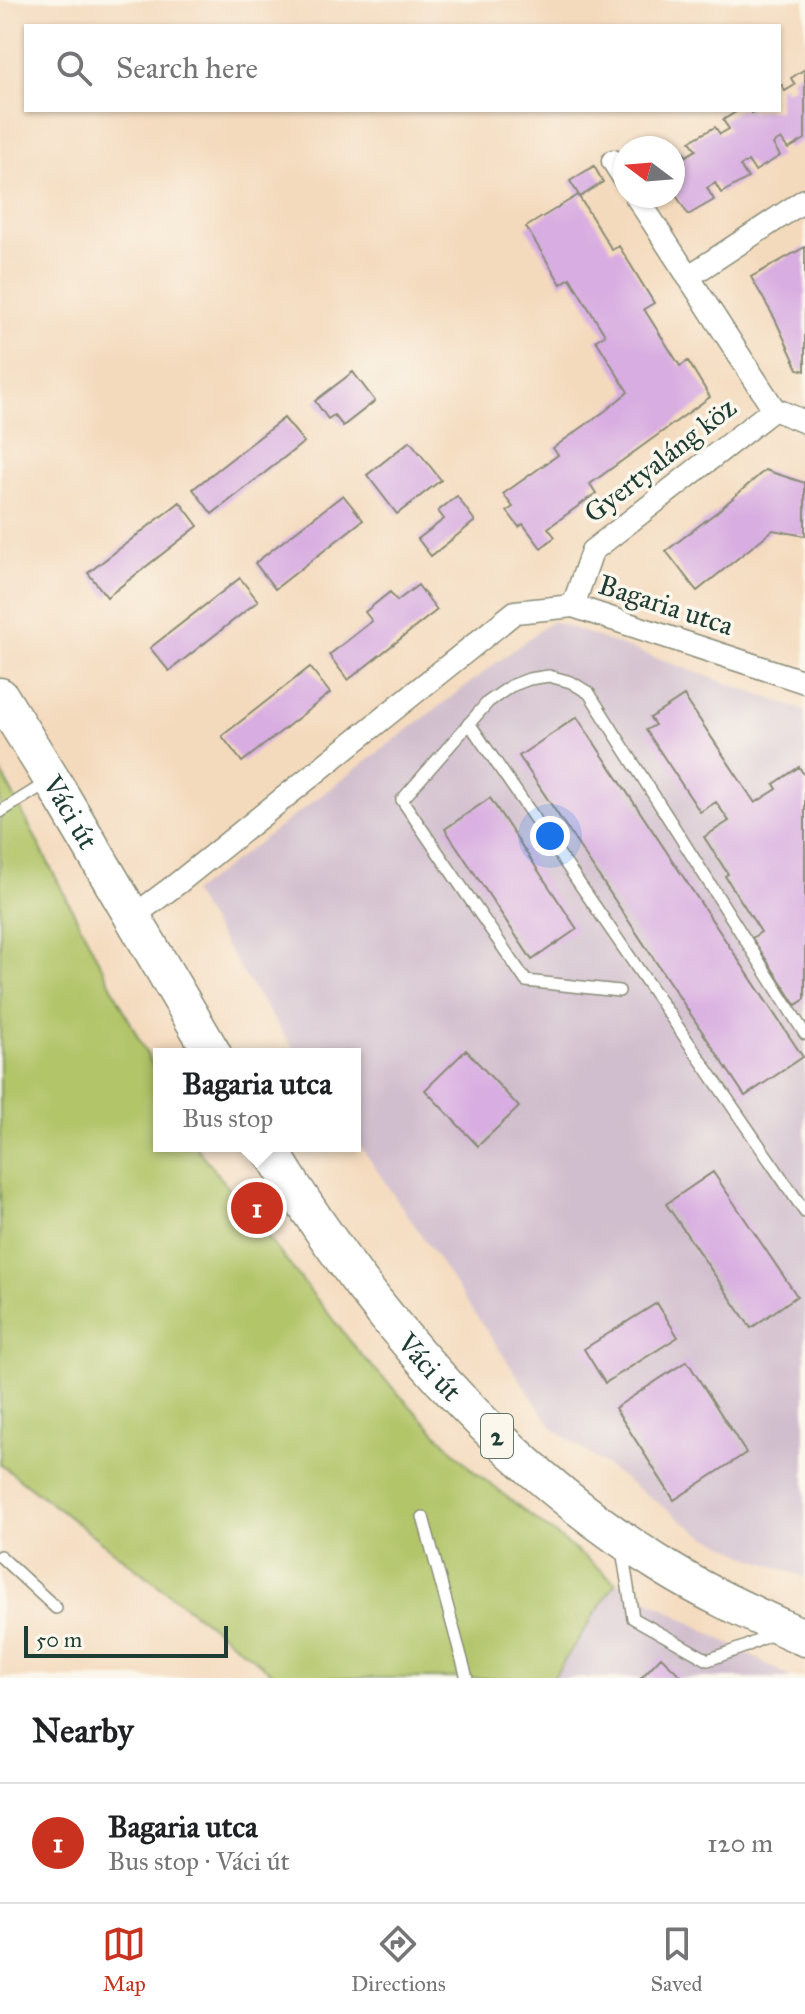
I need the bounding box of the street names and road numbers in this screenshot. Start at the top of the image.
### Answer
street label: Gyertyaláng köz [577,390,743,530]
street label: Bagaria utca [594,567,738,643]
street label: Váci út [35,768,106,855]
street label: Váci út [390,1325,469,1408]
road number: 2 [481,1414,513,1458]

